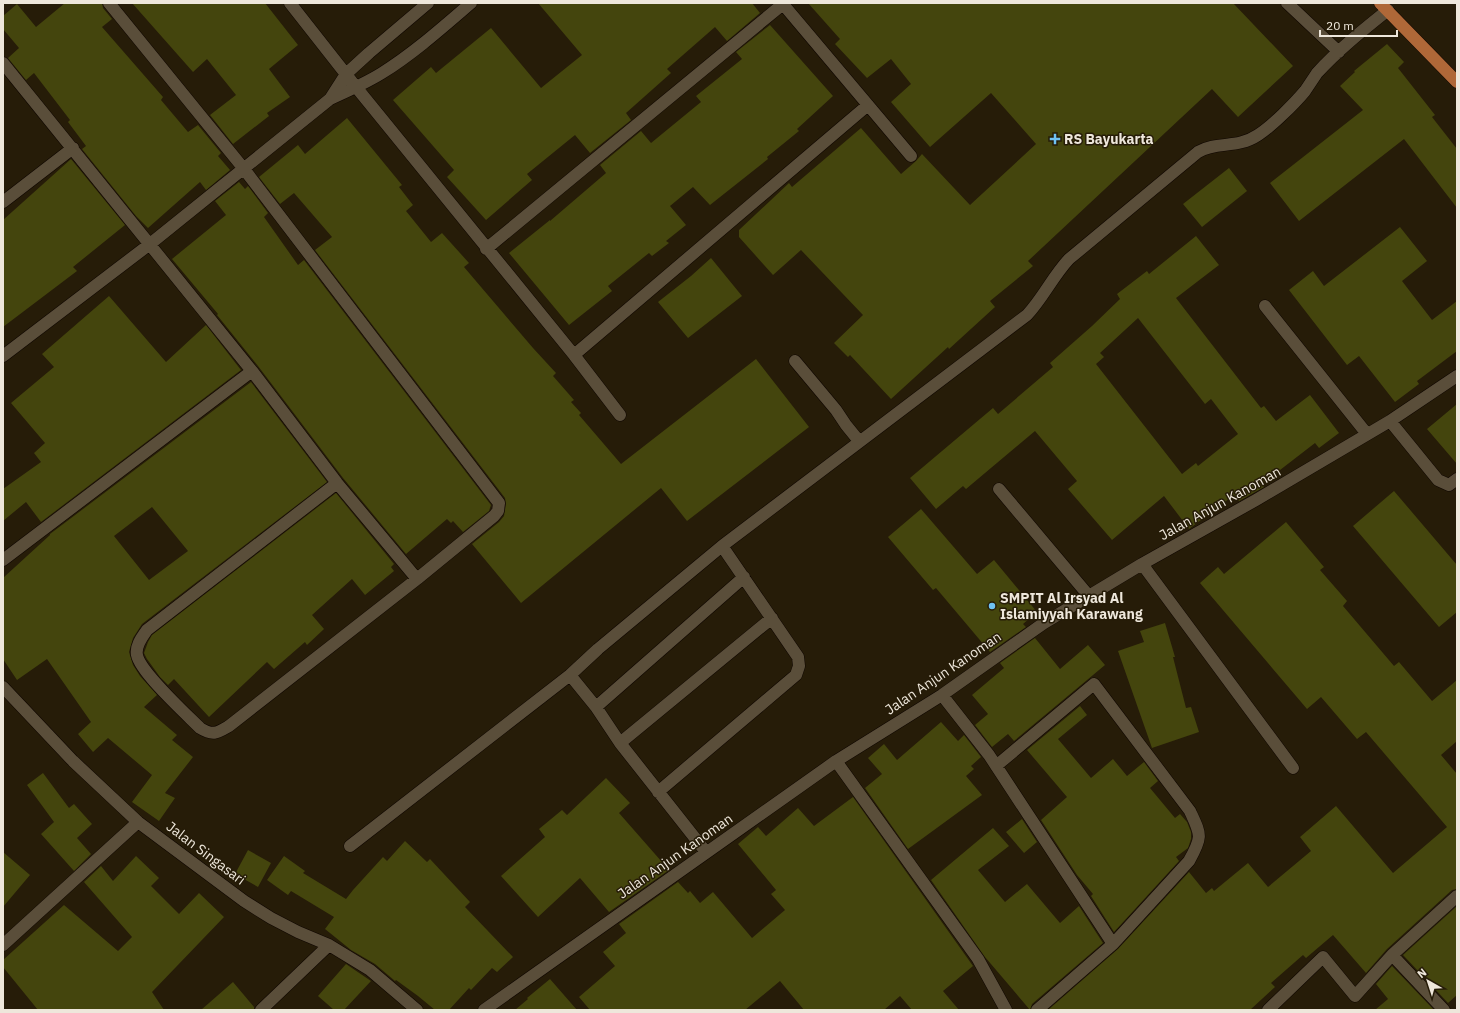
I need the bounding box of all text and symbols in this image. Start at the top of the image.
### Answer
scale bar [1320,12,1397,38]
text: 20 m [1326,18,1354,33]
place label: RS Bayukarta [1064,130,1154,148]
marker: RS Bayukarta [1049,133,1061,145]
street label: Jalan Anjun Kanoman [1156,462,1284,544]
place label: SMPIT Al Irsyad Al Islamiyyah Karawang [1000,589,1143,623]
marker: SMPIT Al Irsyad Al Islamiyyah Karawang [987,601,997,611]
street label: Jalan Anjun Kanoman [881,627,1005,719]
street label: Jalan Anjun Kanoman [614,810,736,902]
street label: Jalan Singasari [163,817,249,889]
north arrow [1408,961,1448,1001]
text: N [1414,965,1429,981]

